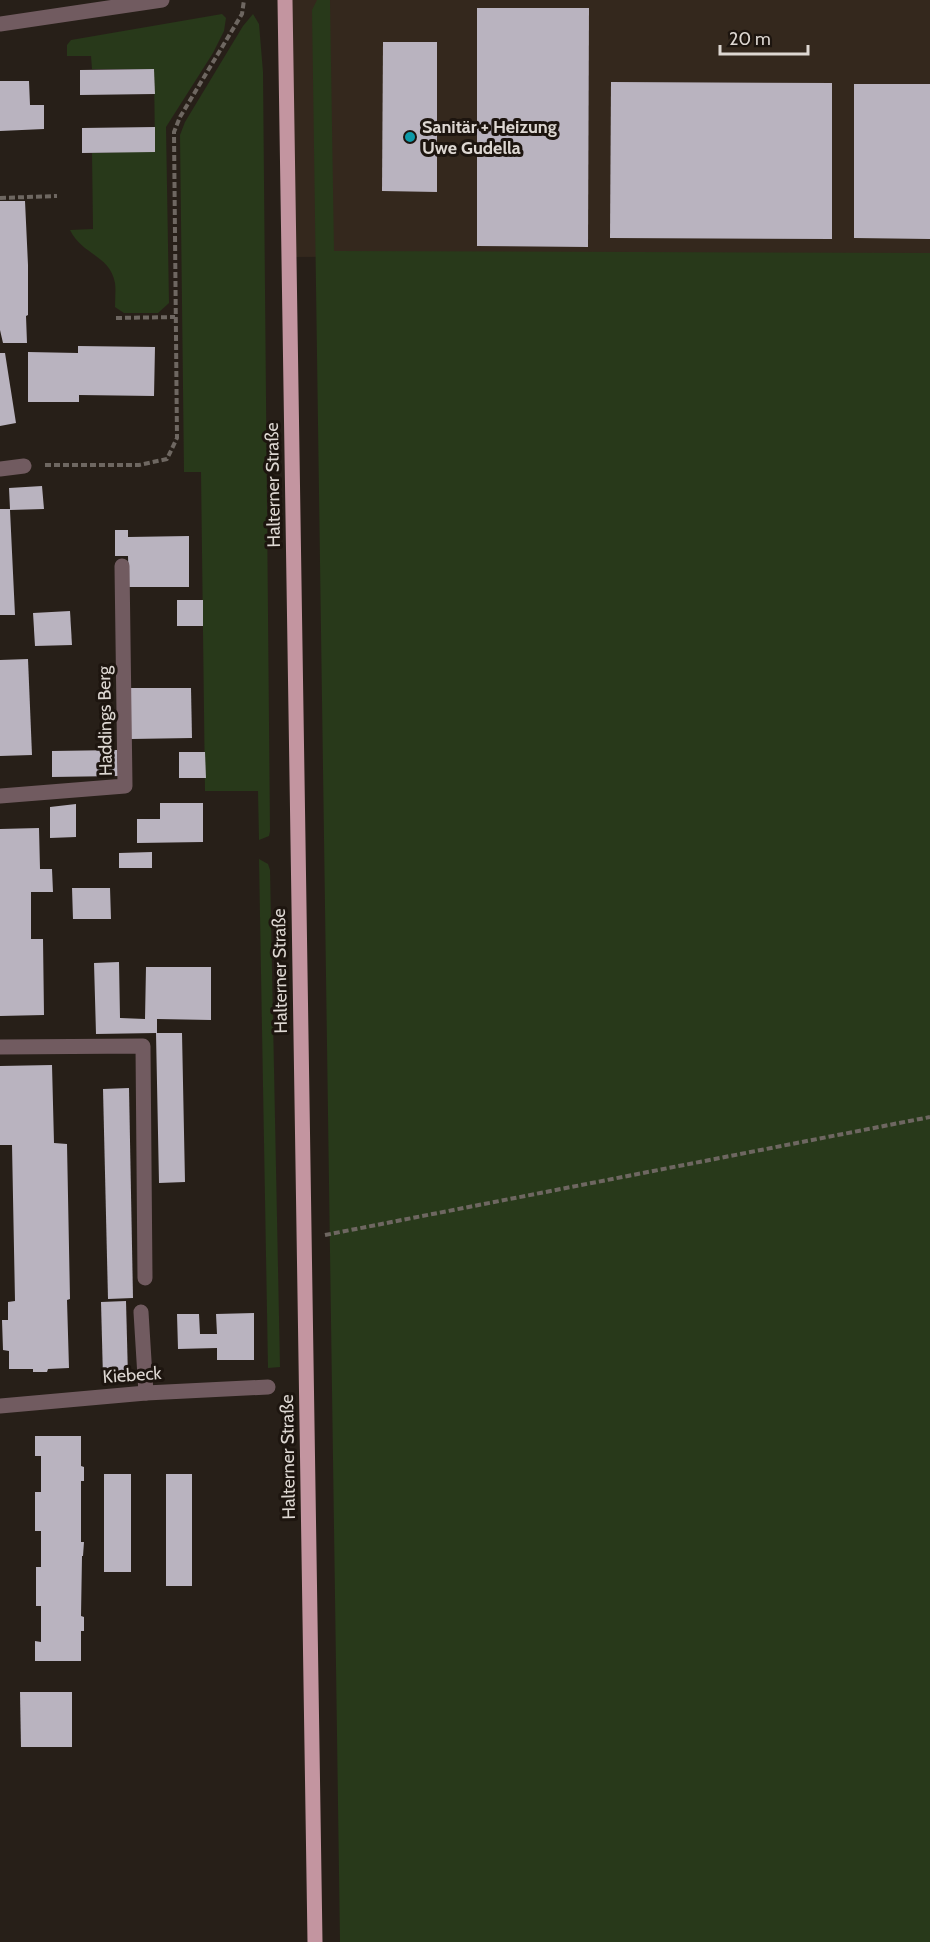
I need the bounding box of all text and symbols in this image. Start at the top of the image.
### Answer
scale bar [720,18,808,56]
text: 20 m [729,28,771,50]
place label: Sanitär + Heizung Uwe Gudella [422,116,557,159]
marker: Sanitär + Heizung Uwe Gudella [403,130,417,144]
street label: Halterner Straße [261,422,285,548]
street label: Haddings Berg [93,665,117,776]
street label: Halterner Straße [268,908,292,1034]
street label: Kiebeck [102,1362,163,1388]
street label: Halterner Straße [276,1394,300,1520]

